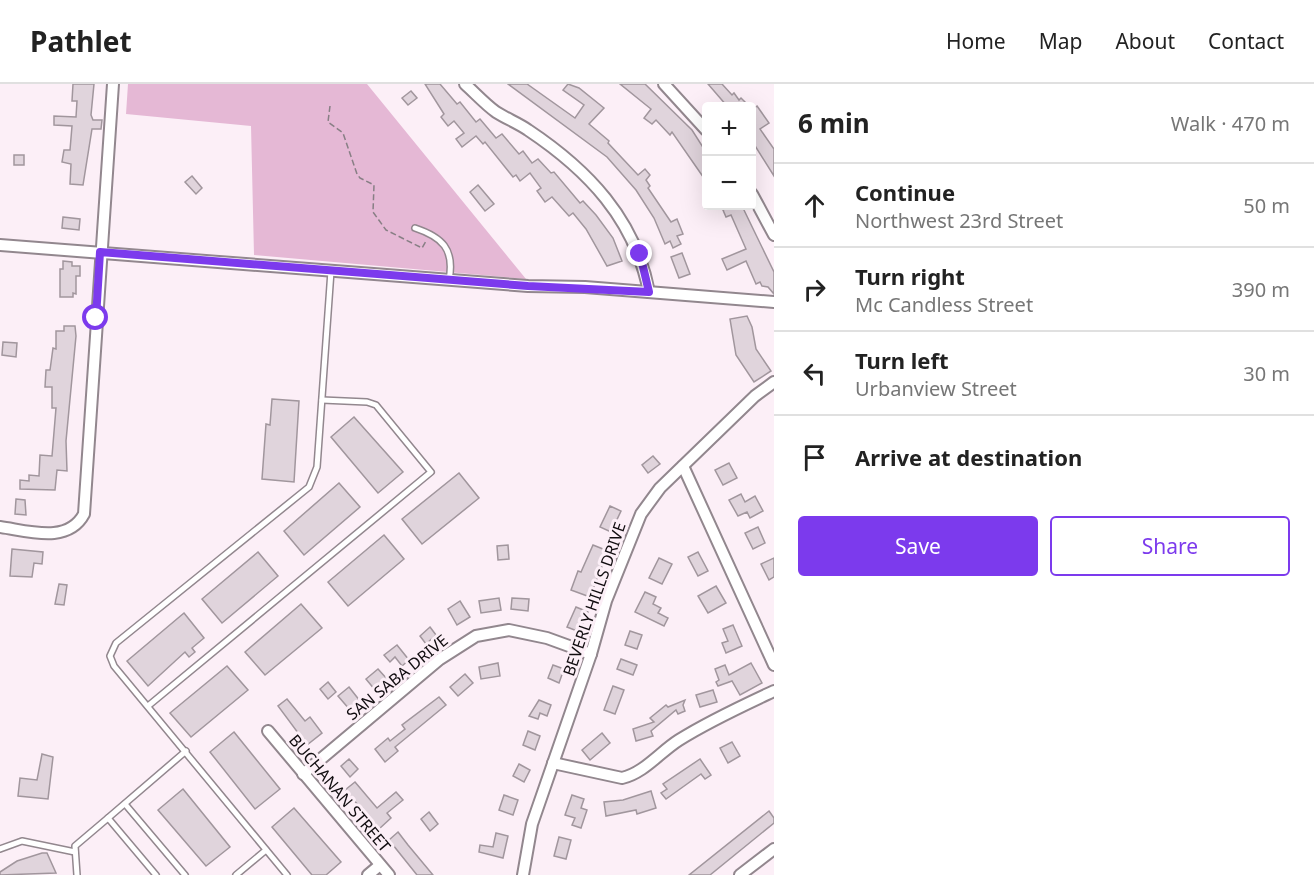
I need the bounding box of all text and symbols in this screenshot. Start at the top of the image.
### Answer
text: Pathlet [30,22,132,60]
text: Home [946,27,1006,55]
text: Map [1039,27,1082,55]
text: About [1115,27,1175,55]
text: Contact [1208,27,1284,55]
map controls [702,102,756,210]
button: + [702,102,756,156]
text: 6 min [798,105,870,141]
text: Walk · 470 m [1171,110,1290,137]
button: − [702,156,756,210]
text: Continue [855,177,955,207]
icon: ahead [798,189,831,222]
text: 50 m [1243,192,1290,219]
text: Northwest 23rd Street [855,207,1063,234]
route end [626,240,652,266]
text: Turn right [855,261,965,291]
icon: right [798,273,831,306]
text: 390 m [1232,276,1290,303]
text: Mc Candless Street [855,291,1033,318]
route start [82,304,108,330]
text: Turn left [855,345,949,375]
icon: left [798,357,831,390]
text: 30 m [1243,360,1290,387]
text: Urbanview Street [855,375,1017,402]
icon: arrive [798,441,831,474]
text: Arrive at destination [855,442,1082,472]
button: Save [798,516,1038,576]
button: Share [1050,516,1290,576]
street label: BEVERLY HILLS DRIVE [557,519,631,679]
street label: SAN SABA DRIVE [342,629,452,725]
street label: BUCHANAN STREET [284,730,396,857]

